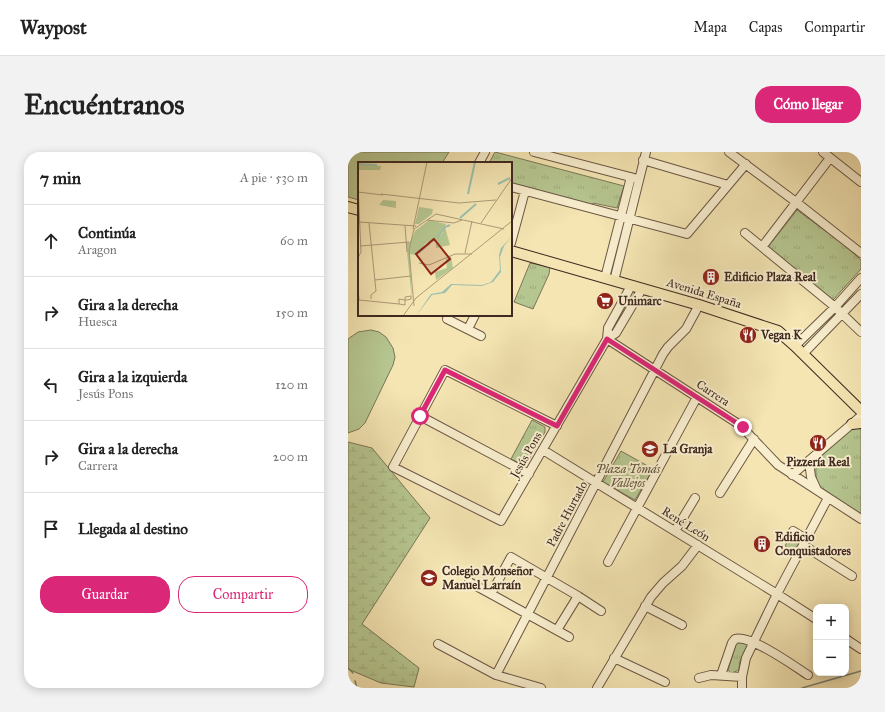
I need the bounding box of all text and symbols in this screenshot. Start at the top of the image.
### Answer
text: Waypost [20,16,87,39]
text: Mapa [694,19,727,36]
text: Capas [749,19,782,36]
text: Compartir [804,19,865,36]
button: Cómo llegar [755,86,861,123]
text: Encuéntranos [24,87,185,122]
inset map [358,162,512,316]
text: 7 min [40,168,81,189]
text: A pie · 530 m [240,170,308,186]
text: Continúa [78,224,136,242]
icon: ahead [40,230,62,252]
text: 60 m [280,233,308,249]
text: Aragon [78,242,117,258]
building icon: Edificio Plaza Real [701,267,721,287]
place label: Edificio Plaza Real [724,270,817,284]
street label: Avenida España [664,275,744,311]
supermarket icon: Unimarc [595,291,615,311]
place label: Unimarc [618,294,662,308]
text: Gira a la derecha [78,296,178,314]
icon: right [40,302,62,324]
text: 150 m [276,305,308,321]
text: Huesca [78,314,117,330]
restaurant icon: Vegan K [738,325,758,345]
place label: Vegan K [760,328,802,343]
text: Gira a la izquierda [78,368,187,386]
icon: left [40,374,62,396]
text: 120 m [275,377,308,393]
street label: Carrera [694,377,733,409]
text: Jesús Pons [78,386,133,402]
route start [411,407,429,425]
route end [734,418,752,436]
street label: Jesús Pons [506,429,546,483]
restaurant icon: Pizzería Real [808,433,828,453]
school or university icon: La Granja [640,439,660,459]
text: Gira a la derecha [78,440,178,458]
place label: La Granja [663,442,713,457]
icon: right [40,446,62,468]
text: 200 m [273,449,308,465]
place label: Pizzería Real [786,455,850,469]
text: Carrera [78,458,118,474]
park label: Plaza Tomás Vallejos [596,462,661,491]
street label: Padre Hurtado [544,479,590,549]
street label: René León [659,504,713,544]
icon: arrive [40,518,62,540]
text: Llegada al destino [78,520,188,538]
place label: Edificio Conquistadores [775,530,851,559]
building icon: Edificio Conquistadores [752,534,772,554]
place label: Colegio Monseñor Manuel Larraín [442,564,534,592]
school or university icon: Colegio Monseñor Manuel Larraín [419,568,439,588]
button: Guardar [40,576,170,613]
button: Compartir [178,576,308,613]
map controls [813,604,849,676]
button: + [813,604,849,640]
button: − [813,640,849,676]

